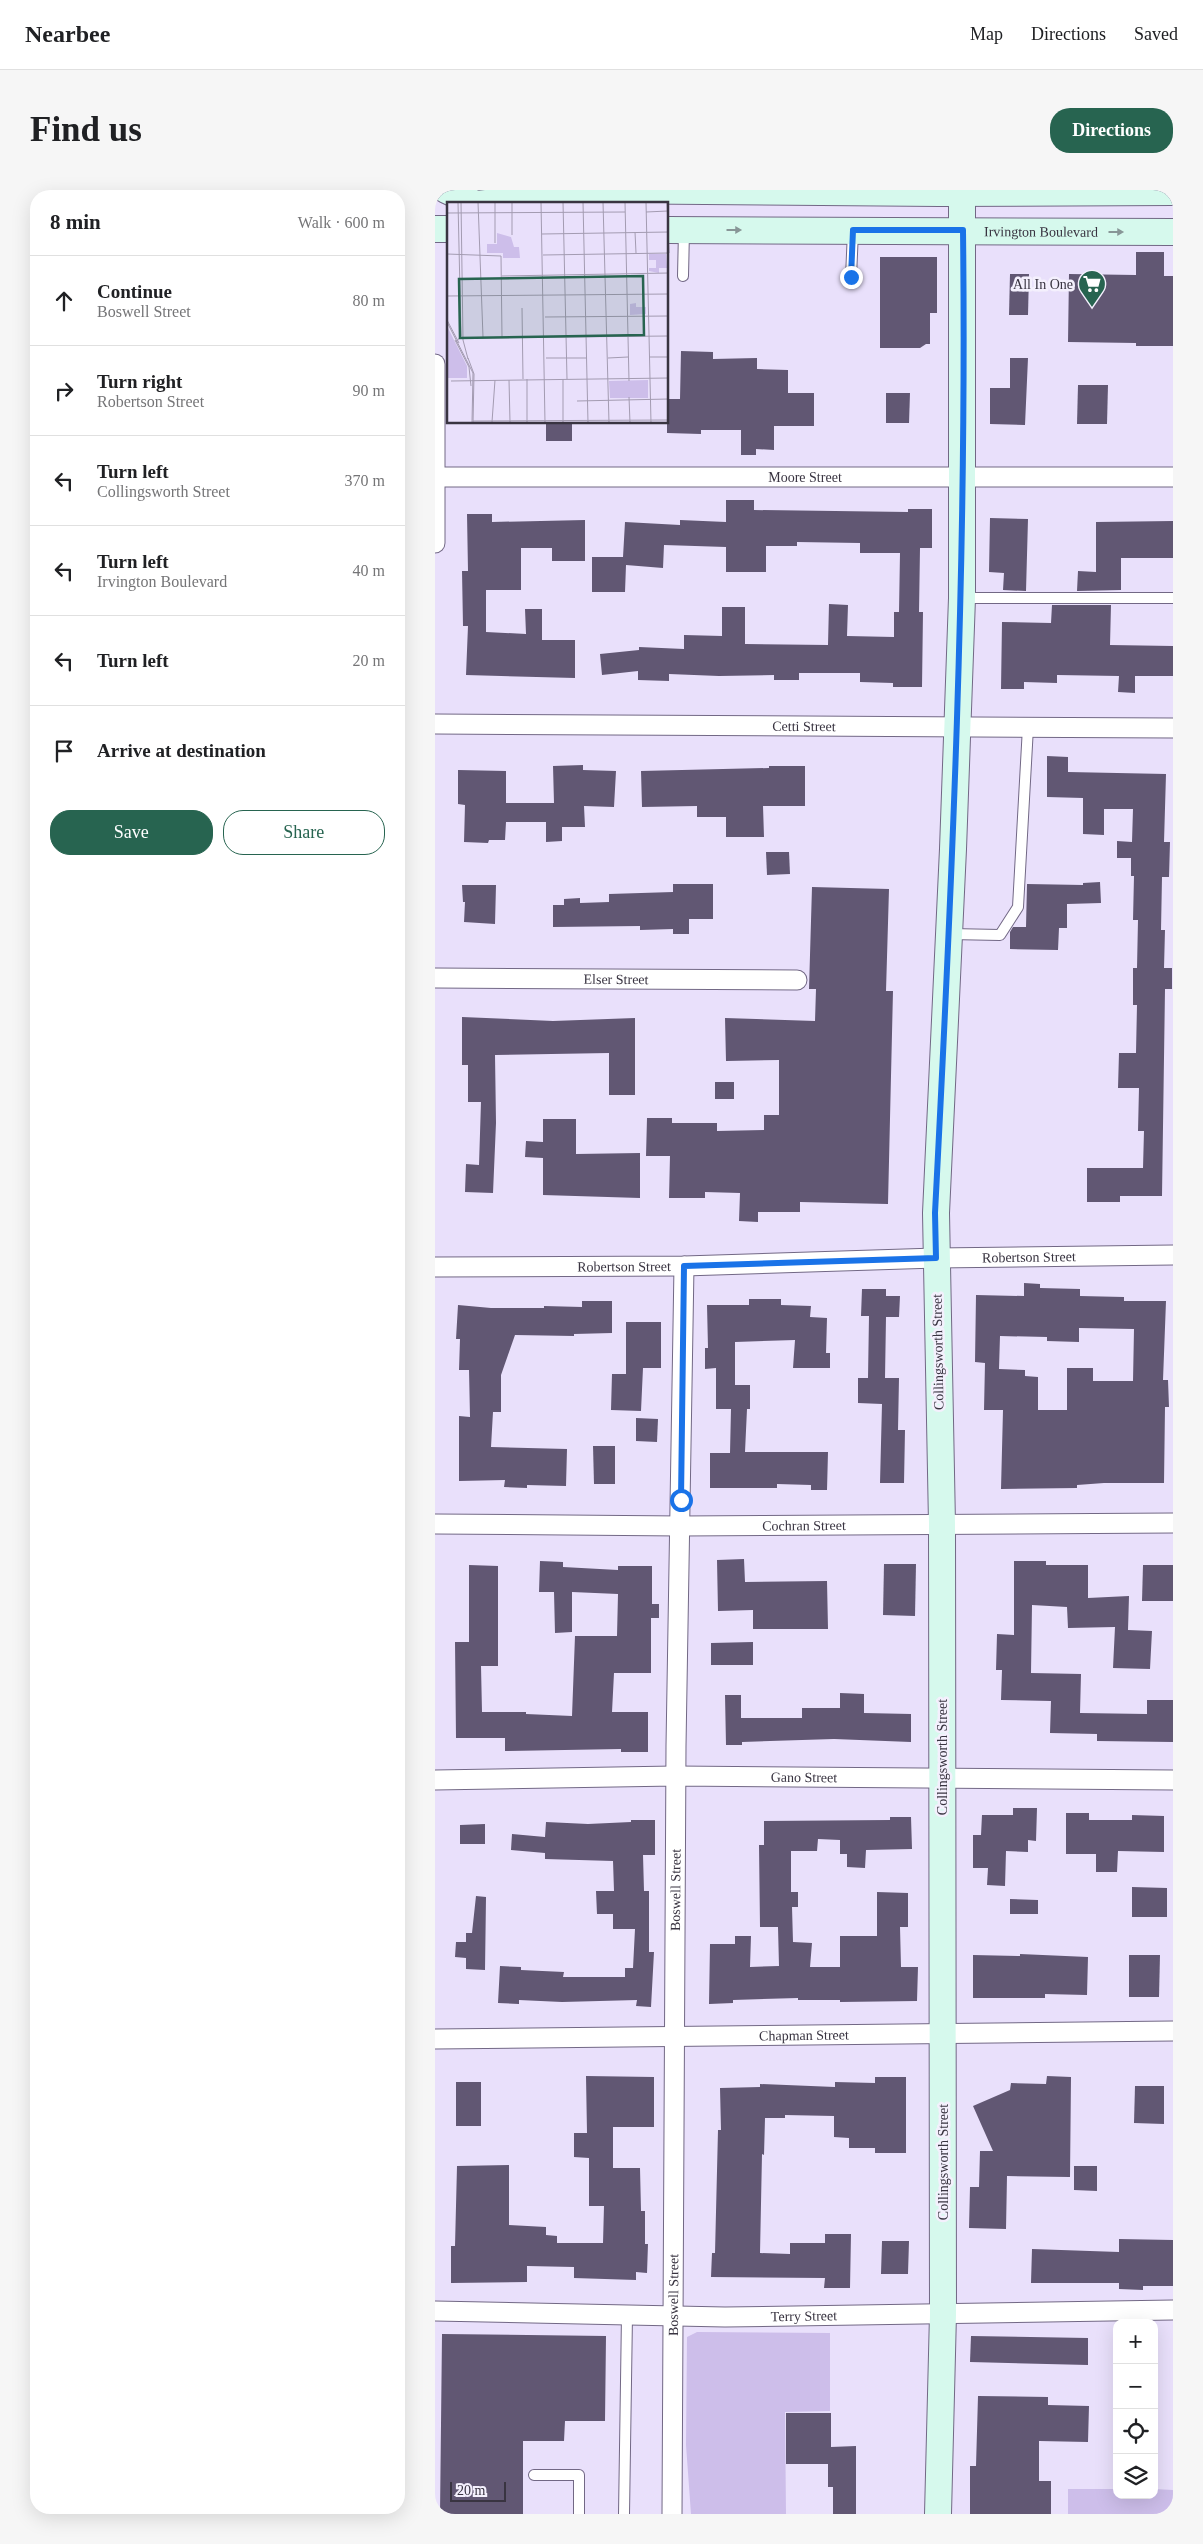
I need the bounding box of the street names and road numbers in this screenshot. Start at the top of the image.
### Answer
street label: Irvington Boulevard [984,224,1098,239]
street label: Moore Street [768,470,842,485]
street label: Cetti Street [772,718,836,734]
street label: Elser Street [583,971,649,987]
street label: Robertson Street [982,1249,1076,1265]
street label: Robertson Street [577,1259,671,1274]
street label: Collingsworth Street [929,1294,947,1410]
street label: Cochran Street [762,1517,846,1533]
street label: Collingsworth Street [935,1699,950,1815]
street label: Gano Street [771,1769,837,1785]
street label: Boswell Street [668,1849,683,1931]
street label: Chapman Street [759,2027,849,2043]
street label: Collingsworth Street [936,2104,951,2220]
street label: Boswell Street [665,2254,681,2336]
street label: Terry Street [771,2308,837,2324]

